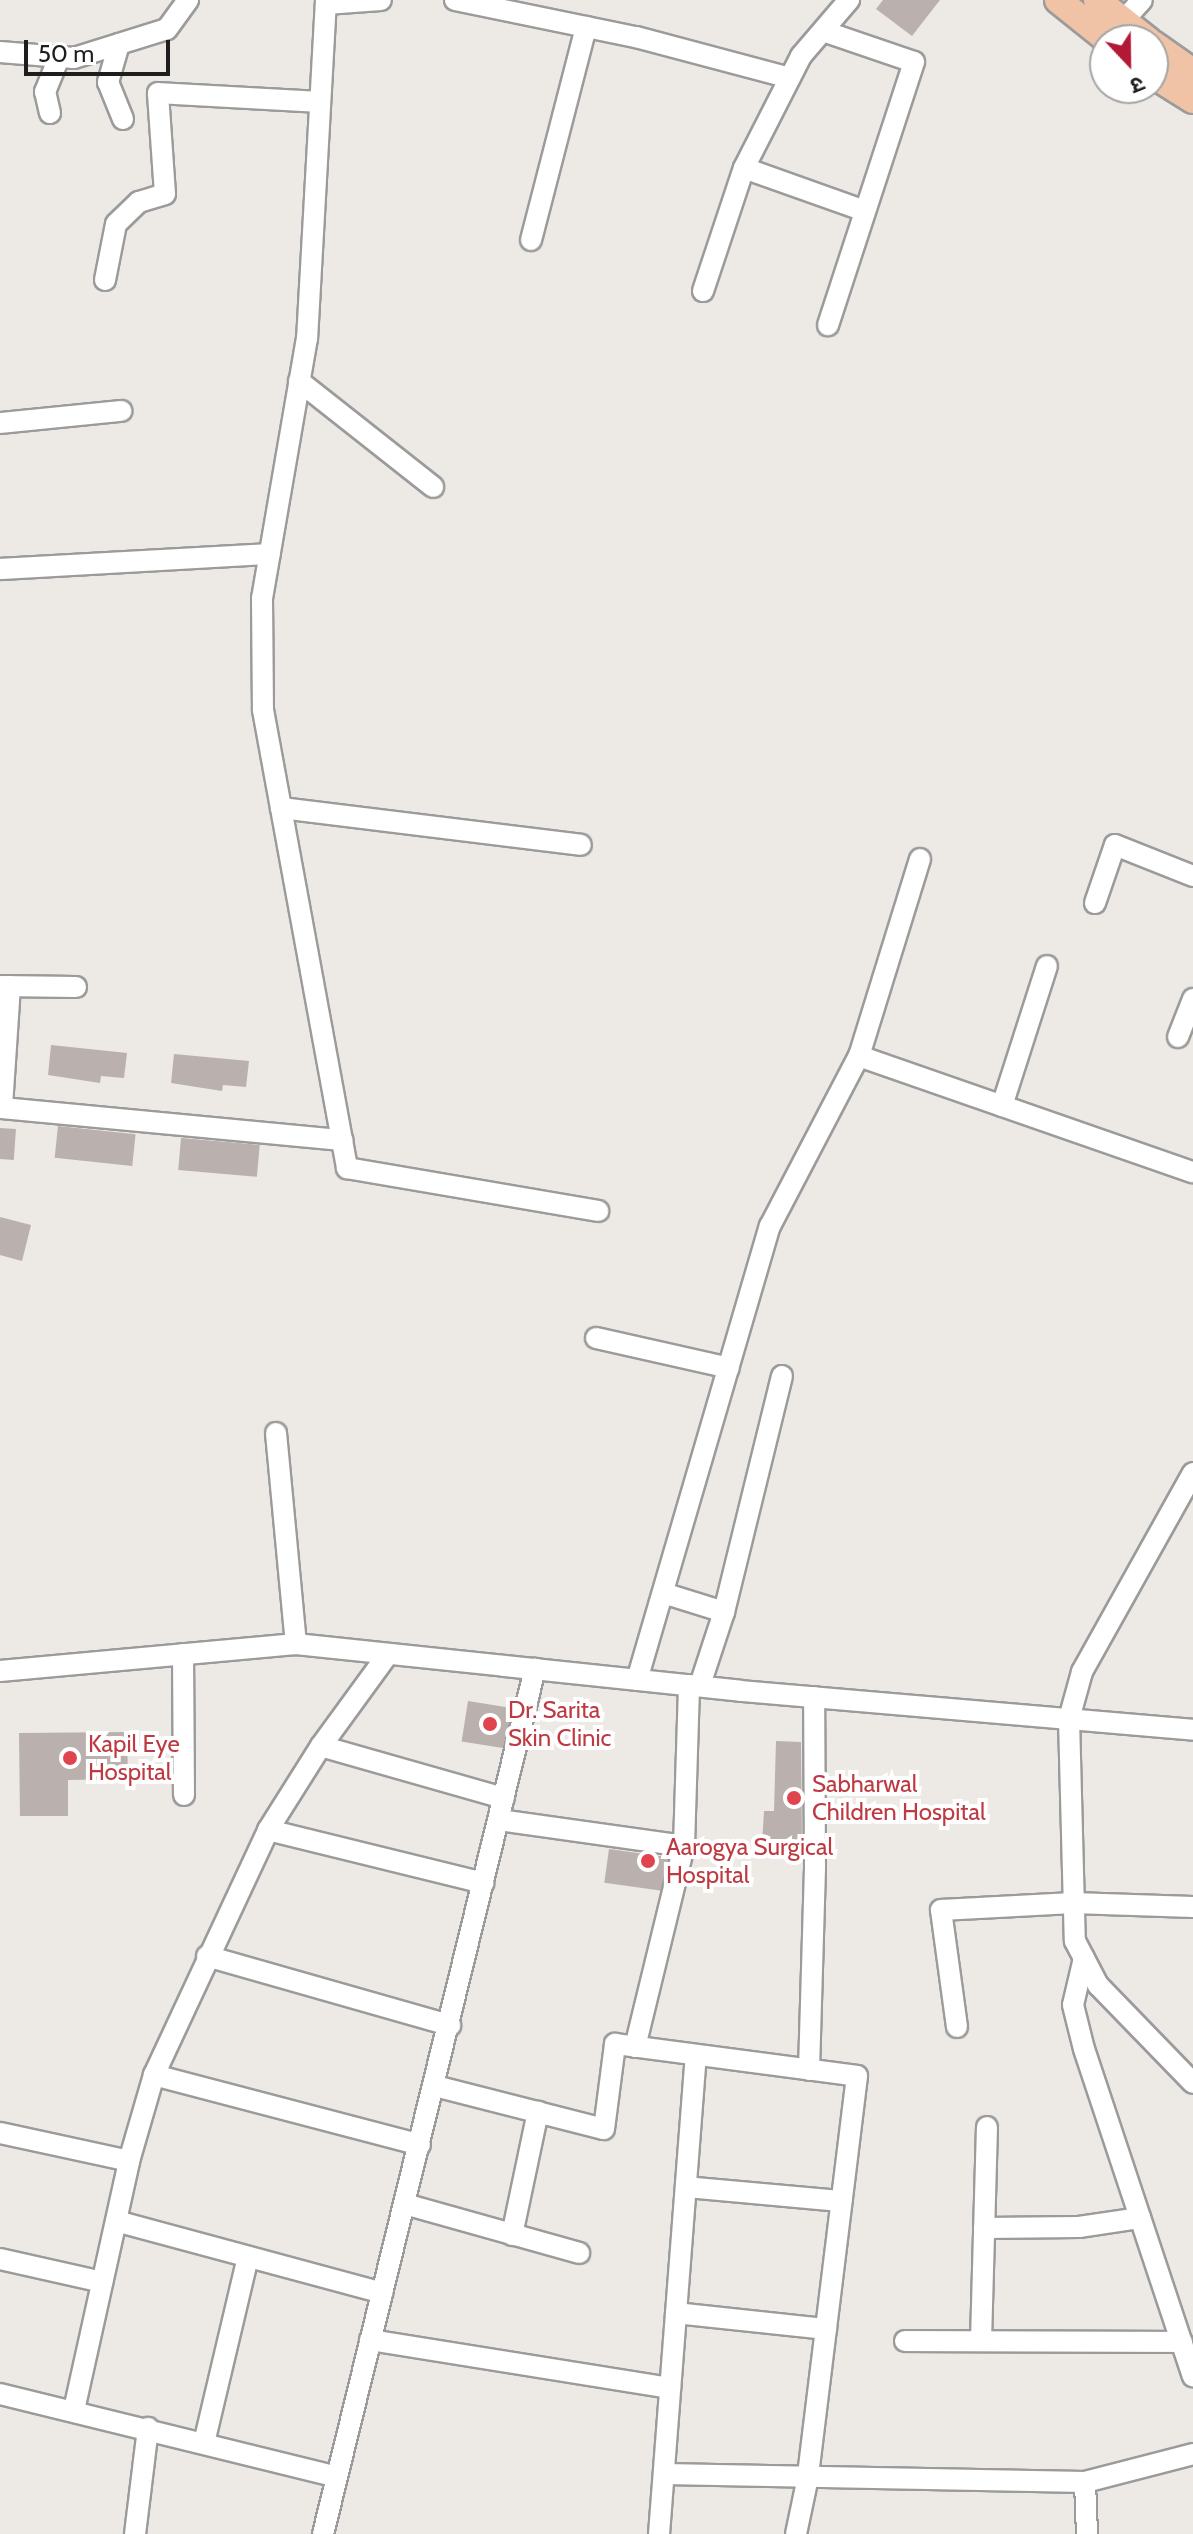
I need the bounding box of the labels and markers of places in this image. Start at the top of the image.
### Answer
place label: Dr. Sarita Skin Clinic [508,1696,611,1752]
marker: Dr. Sarita Skin Clinic [479,1713,501,1735]
place label: Kapil Eye Hospital [88,1730,180,1786]
marker: Kapil Eye Hospital [59,1747,81,1769]
place label: Sabharwal Children Hospital [812,1770,986,1826]
marker: Sabharwal Children Hospital [783,1787,805,1809]
place label: Aarogya Surgical Hospital [666,1833,833,1889]
marker: Aarogya Surgical Hospital [637,1850,659,1872]

